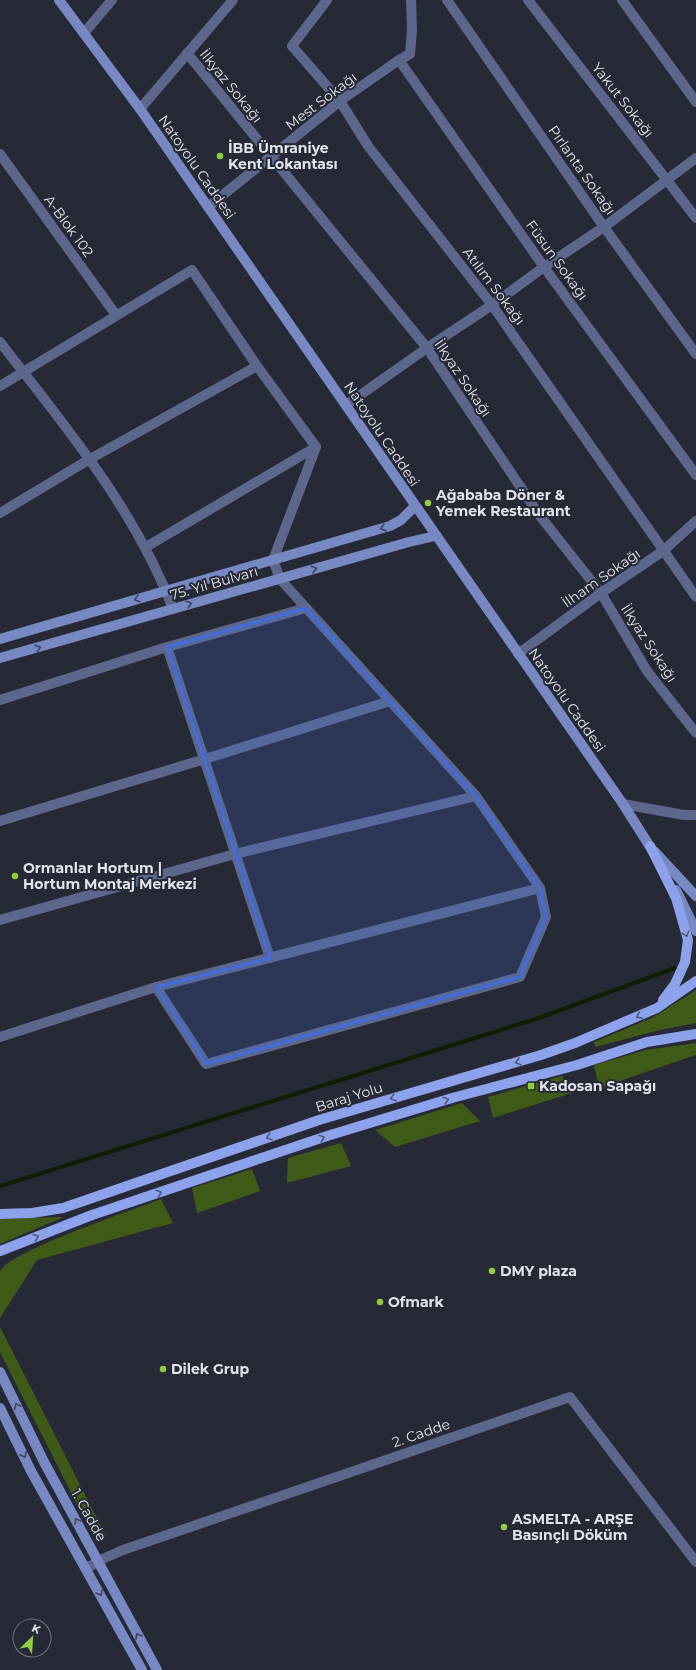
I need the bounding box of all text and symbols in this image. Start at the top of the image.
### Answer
street label: İlkyaz Sokağı [196,45,266,127]
street label: Yakut Sokağı [588,59,658,141]
street label: Mest Sokağı [282,68,360,134]
street label: Natoyolu Caddesi [154,112,240,222]
street label: Pırlanta Sokağı [544,122,620,218]
place label: İBB Ümraniye Kent Lokantası [228,139,338,173]
marker: İBB Ümraniye Kent Lokantası [215,151,225,161]
street label: A-Blok 102 [40,191,98,261]
street label: Füsun Sokağı [522,216,592,304]
street label: Atılım Sokağı [459,244,529,328]
street label: İlkyaz Sokağı [430,336,496,420]
street label: Natoyolu Caddesi [340,378,424,490]
place label: Ağababa Döner & Yemek Restaurant [435,486,571,520]
marker: Ağababa Döner & Yemek Restaurant [423,498,433,508]
one-way arrow [380,523,387,532]
street label: İlham Sokağı [558,544,644,612]
street label: 75. Yıl Bulvarı [168,562,260,604]
one-way arrow [311,565,318,574]
one-way arrow [134,594,141,603]
one-way arrow [186,600,193,609]
street label: İlkyaz Sokağı [617,601,681,685]
one-way arrow [34,644,41,653]
street label: Natoyolu Caddesi [524,645,610,755]
place label: Ormanlar Hortum | Hortum Montaj Merkezi [23,859,197,893]
marker: Ormanlar Hortum | Hortum Montaj Merkezi [10,871,20,881]
one-way arrow [681,930,690,937]
one-way arrow [636,1011,644,1019]
one-way arrow [515,1057,522,1066]
place label: Kadosan Sapağı [539,1077,656,1095]
street label: Baraj Yolu [313,1078,385,1116]
marker: Kadosan Sapağı [526,1081,536,1091]
one-way arrow [390,1094,396,1102]
one-way arrow [442,1096,449,1105]
one-way arrow [266,1132,273,1140]
one-way arrow [318,1134,325,1143]
one-way arrow [155,1189,162,1197]
one-way arrow [33,1233,40,1241]
place label: DMY plaza [500,1262,577,1280]
marker: DMY plaza [487,1266,497,1276]
place label: Ofmark [388,1293,445,1311]
marker: Ofmark [375,1297,385,1307]
place label: Dilek Grup [171,1360,249,1378]
marker: Dilek Grup [158,1364,168,1374]
one-way arrow [14,1403,22,1410]
street label: 2. Cadde [390,1415,452,1451]
one-way arrow [19,1451,26,1458]
street label: 1. Cadde [67,1486,111,1544]
place label: ASMELTA - ARŞE Basınçlı Döküm [511,1510,633,1544]
one-way arrow [74,1518,81,1525]
marker: ASMELTA - ARŞE Basınçlı Döküm [499,1522,509,1532]
one-way arrow [95,1589,103,1596]
north arrow [12,1618,52,1658]
text: K [30,1621,44,1637]
one-way arrow [136,1633,143,1640]

